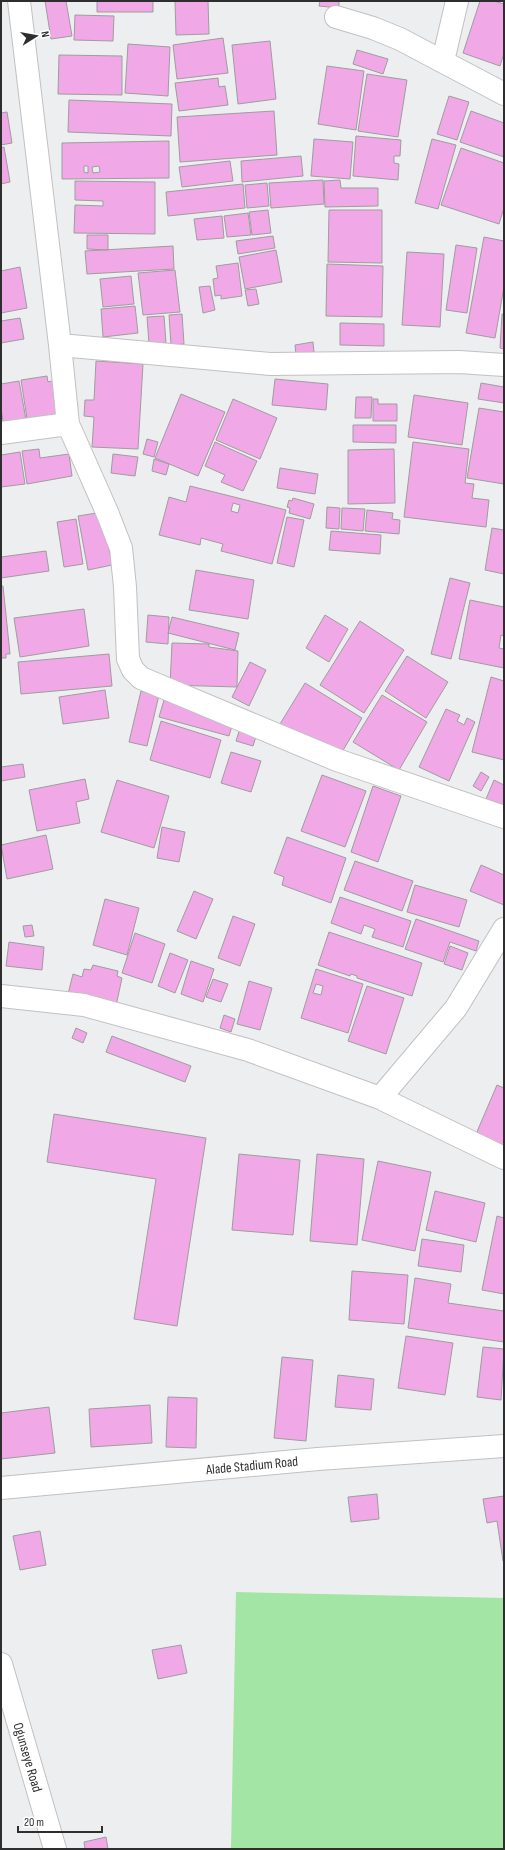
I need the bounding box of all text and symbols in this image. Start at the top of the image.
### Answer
north arrow [16,16,56,56]
text: N [38,30,52,38]
street label: Alade Stadium Road [204,1453,299,1478]
street label: Ogunseye Road [10,1721,46,1794]
scale bar [18,1808,102,1834]
text: 20 m [24,1815,44,1830]

